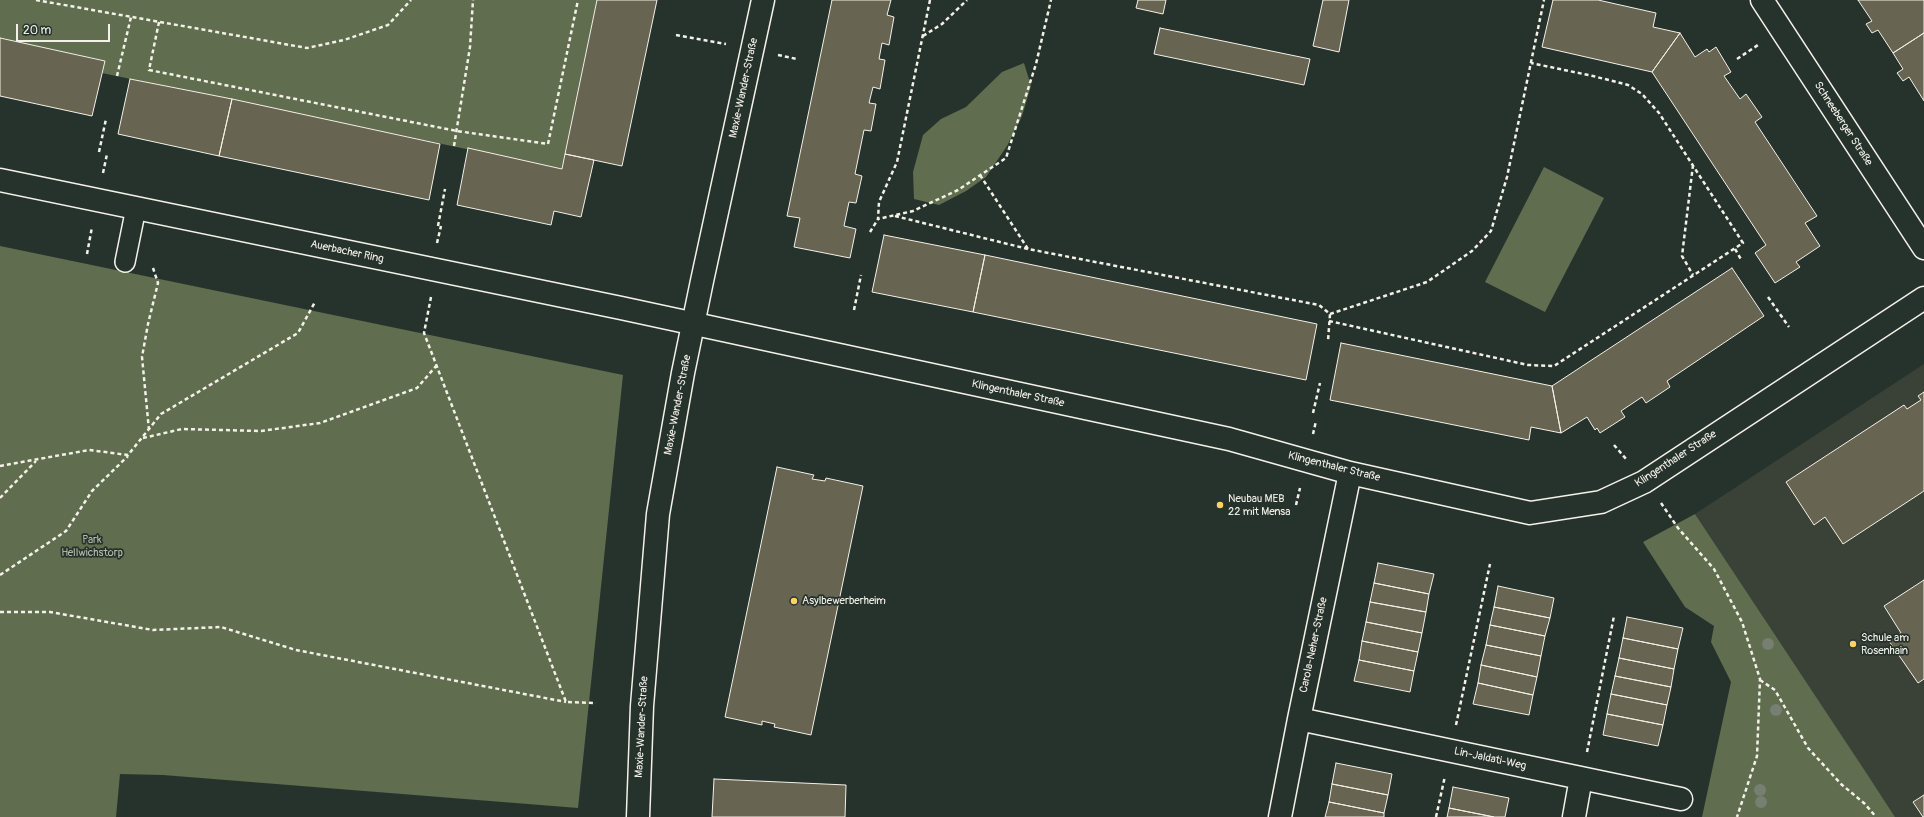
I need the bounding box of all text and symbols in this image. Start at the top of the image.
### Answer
scale bar [18,16,112,42]
text: 20 m [23,23,51,38]
street label: Maxie-Wander-Straße [727,37,761,139]
street label: Schneeberger Straße [1811,79,1875,169]
street label: Auerbacher Ring [309,238,385,266]
street label: Maxie-Wander-Straße [662,354,694,456]
street label: Klingenthaler Straße [970,378,1066,410]
street label: Klingenthaler Straße [1633,428,1719,490]
street label: Klingenthaler Straße [1287,449,1381,485]
place label: Neubau MEB 22 mit Mensa [1228,492,1290,518]
marker: Neubau MEB 22 mit Mensa [1215,500,1225,510]
park label: Park Hellwichstorp [61,533,123,559]
place label: Asylbewerberheim [802,594,886,608]
marker: Asylbewerberheim [789,596,799,606]
street label: Carola-Neher-Straße [1297,596,1331,694]
place label: Schule am Rosenhain [1861,631,1909,657]
marker: Schule am Rosenhain [1848,639,1858,649]
street label: Maxie-Wander-Straße [633,676,651,778]
street label: Lin-Jaldati-Weg [1453,745,1527,773]

